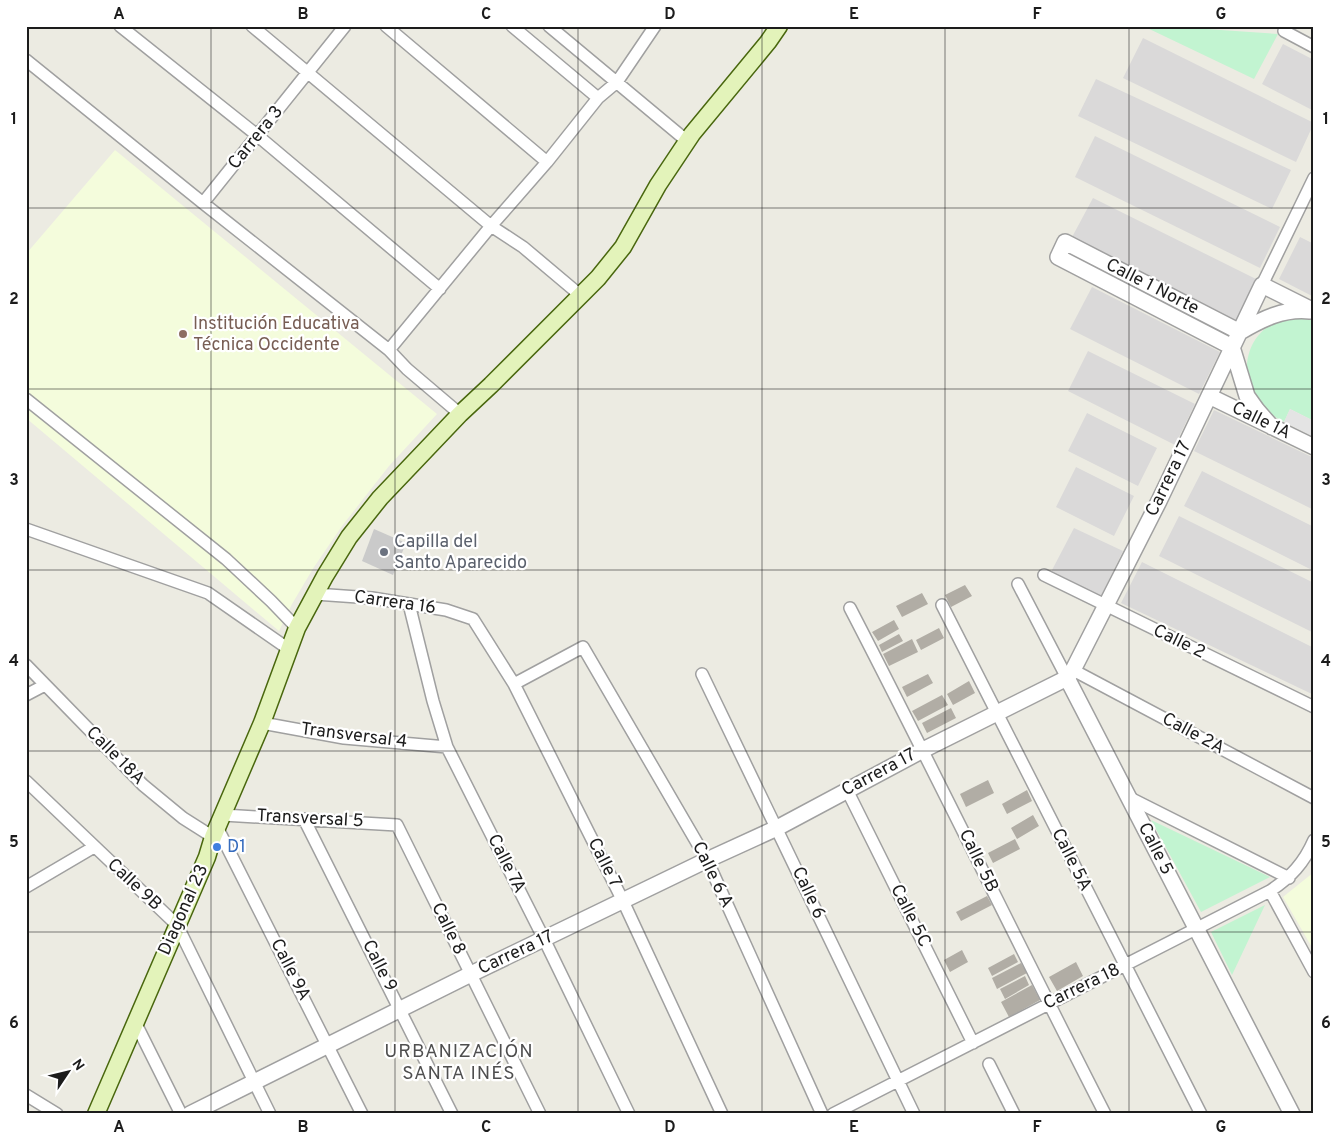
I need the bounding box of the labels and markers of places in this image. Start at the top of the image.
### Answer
place label: Institución Educativa Técnica Occidente [193,313,360,357]
marker: Institución Educativa Técnica Occidente [177,328,189,340]
place label: Capilla del Santo Aparecido [394,531,527,575]
marker: Capilla del Santo Aparecido [378,546,390,558]
place label: D1 [227,836,246,859]
marker: D1 [211,841,223,853]

